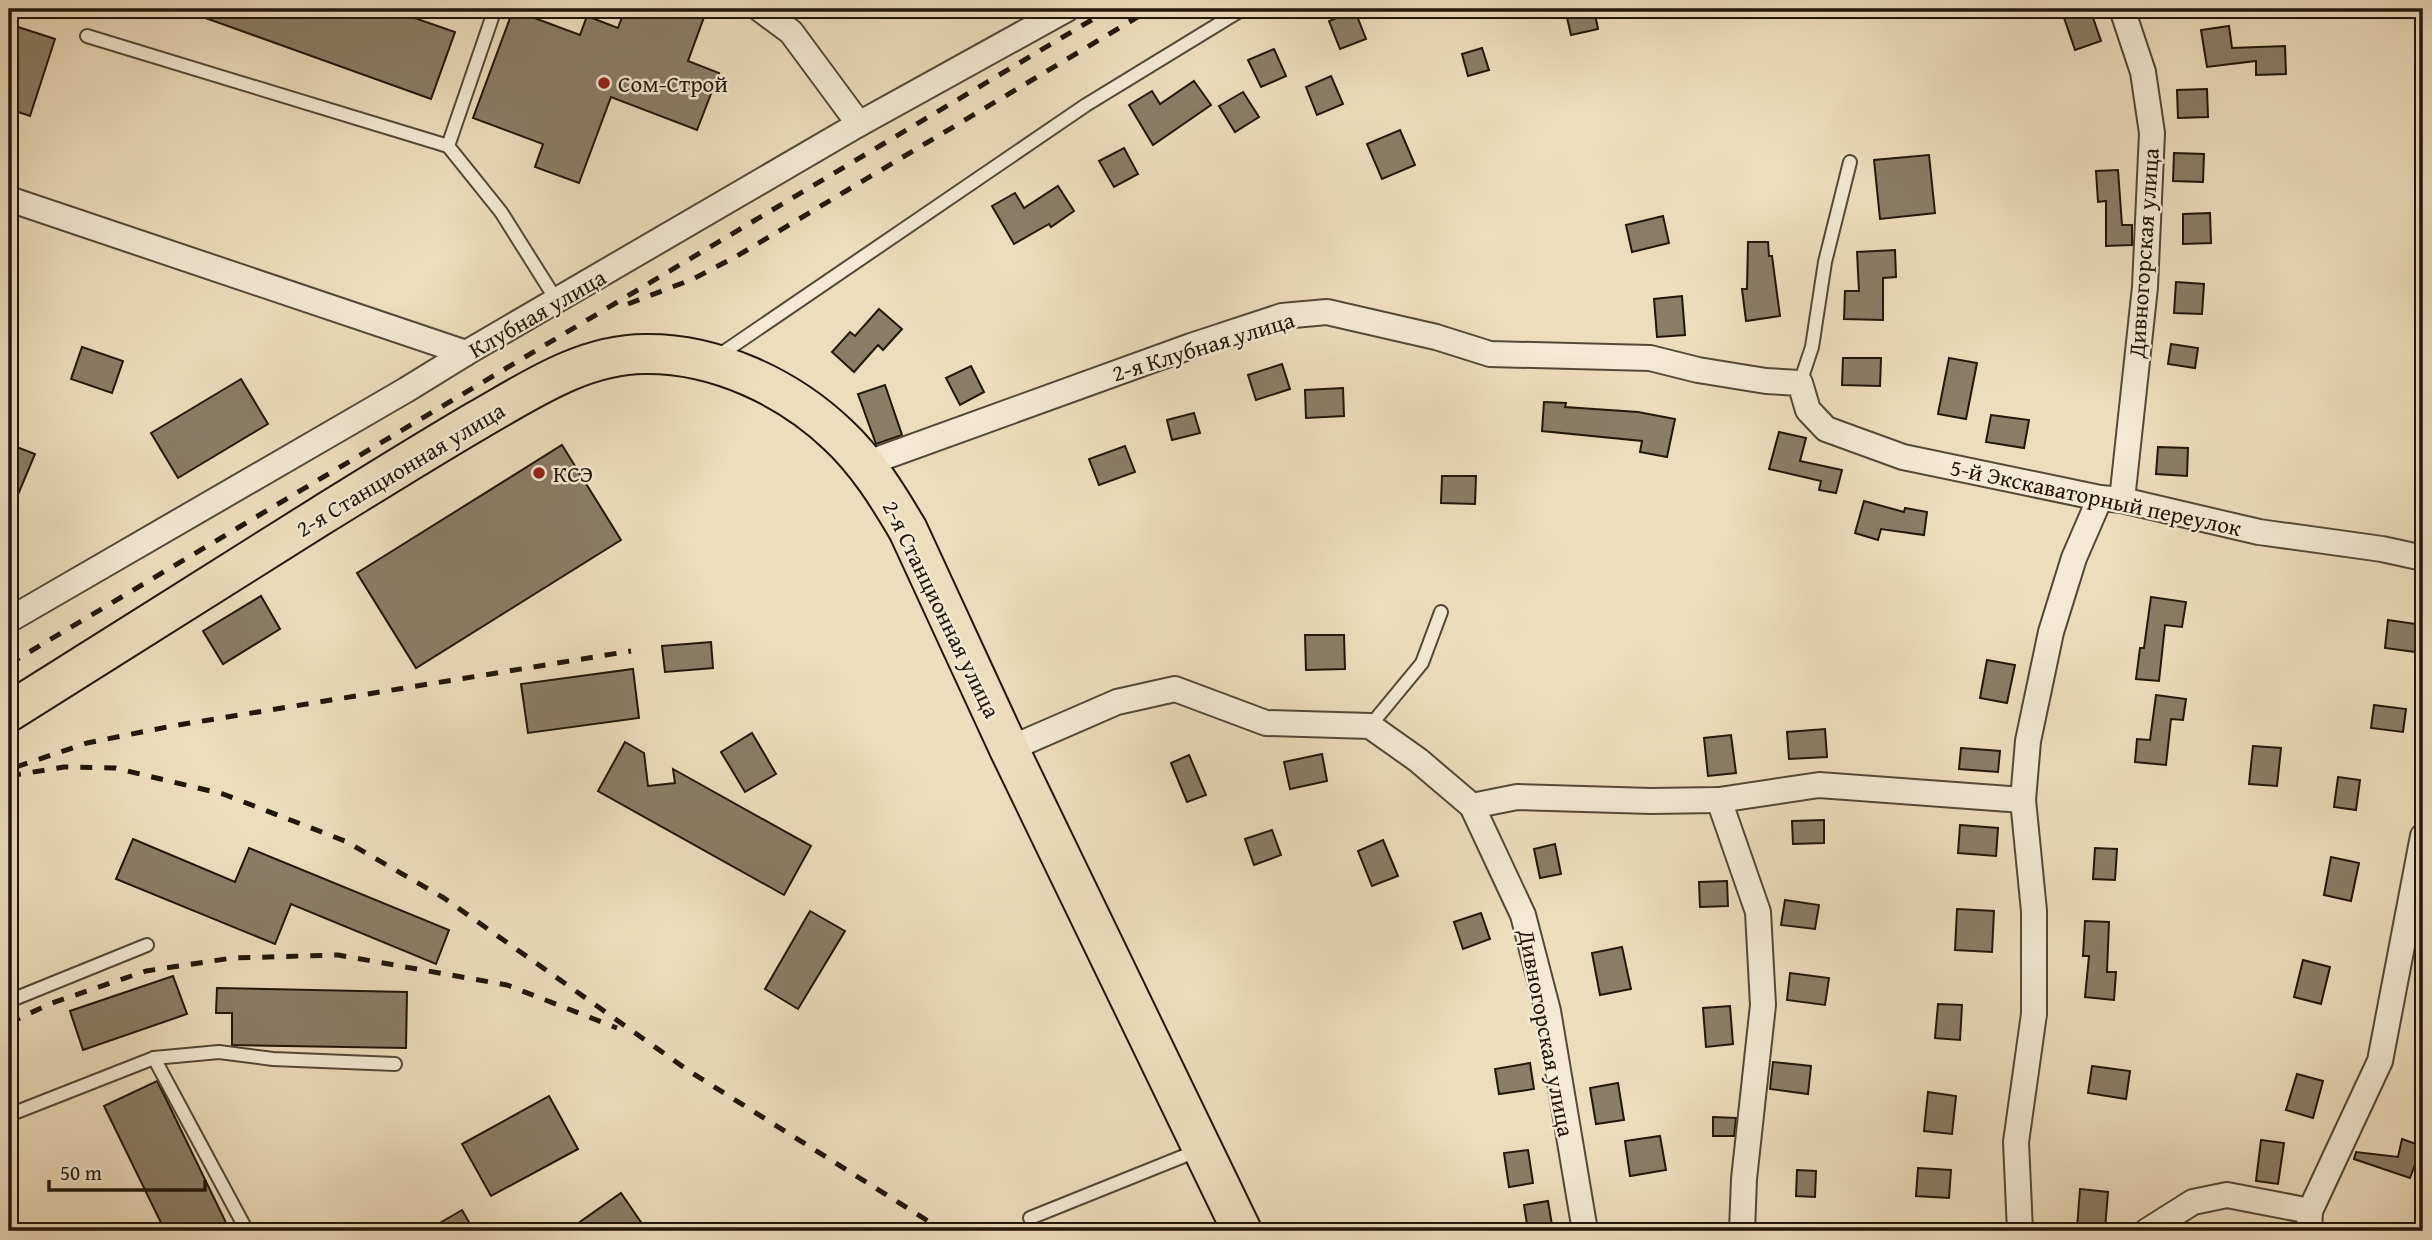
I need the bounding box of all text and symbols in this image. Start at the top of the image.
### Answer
place label: Сом-Строй [618,67,728,100]
marker: Сом-Строй [596,75,612,91]
street label: Дивногорская улица [2119,147,2167,360]
street label: Клубная улица [462,260,612,366]
street label: 2-я Клубная улица [1108,303,1298,389]
street label: 2-я Станционная улица [289,393,511,545]
street label: 5-й Экскаваторный переулок [1947,450,2245,544]
place label: КСЭ [553,457,593,490]
marker: КСЭ [531,465,547,481]
street label: 2-я Станционная улица [875,495,1009,723]
street label: Дивногорская улица [1511,926,1583,1140]
scale bar [49,1149,205,1193]
text: 50 m [60,1157,102,1188]

